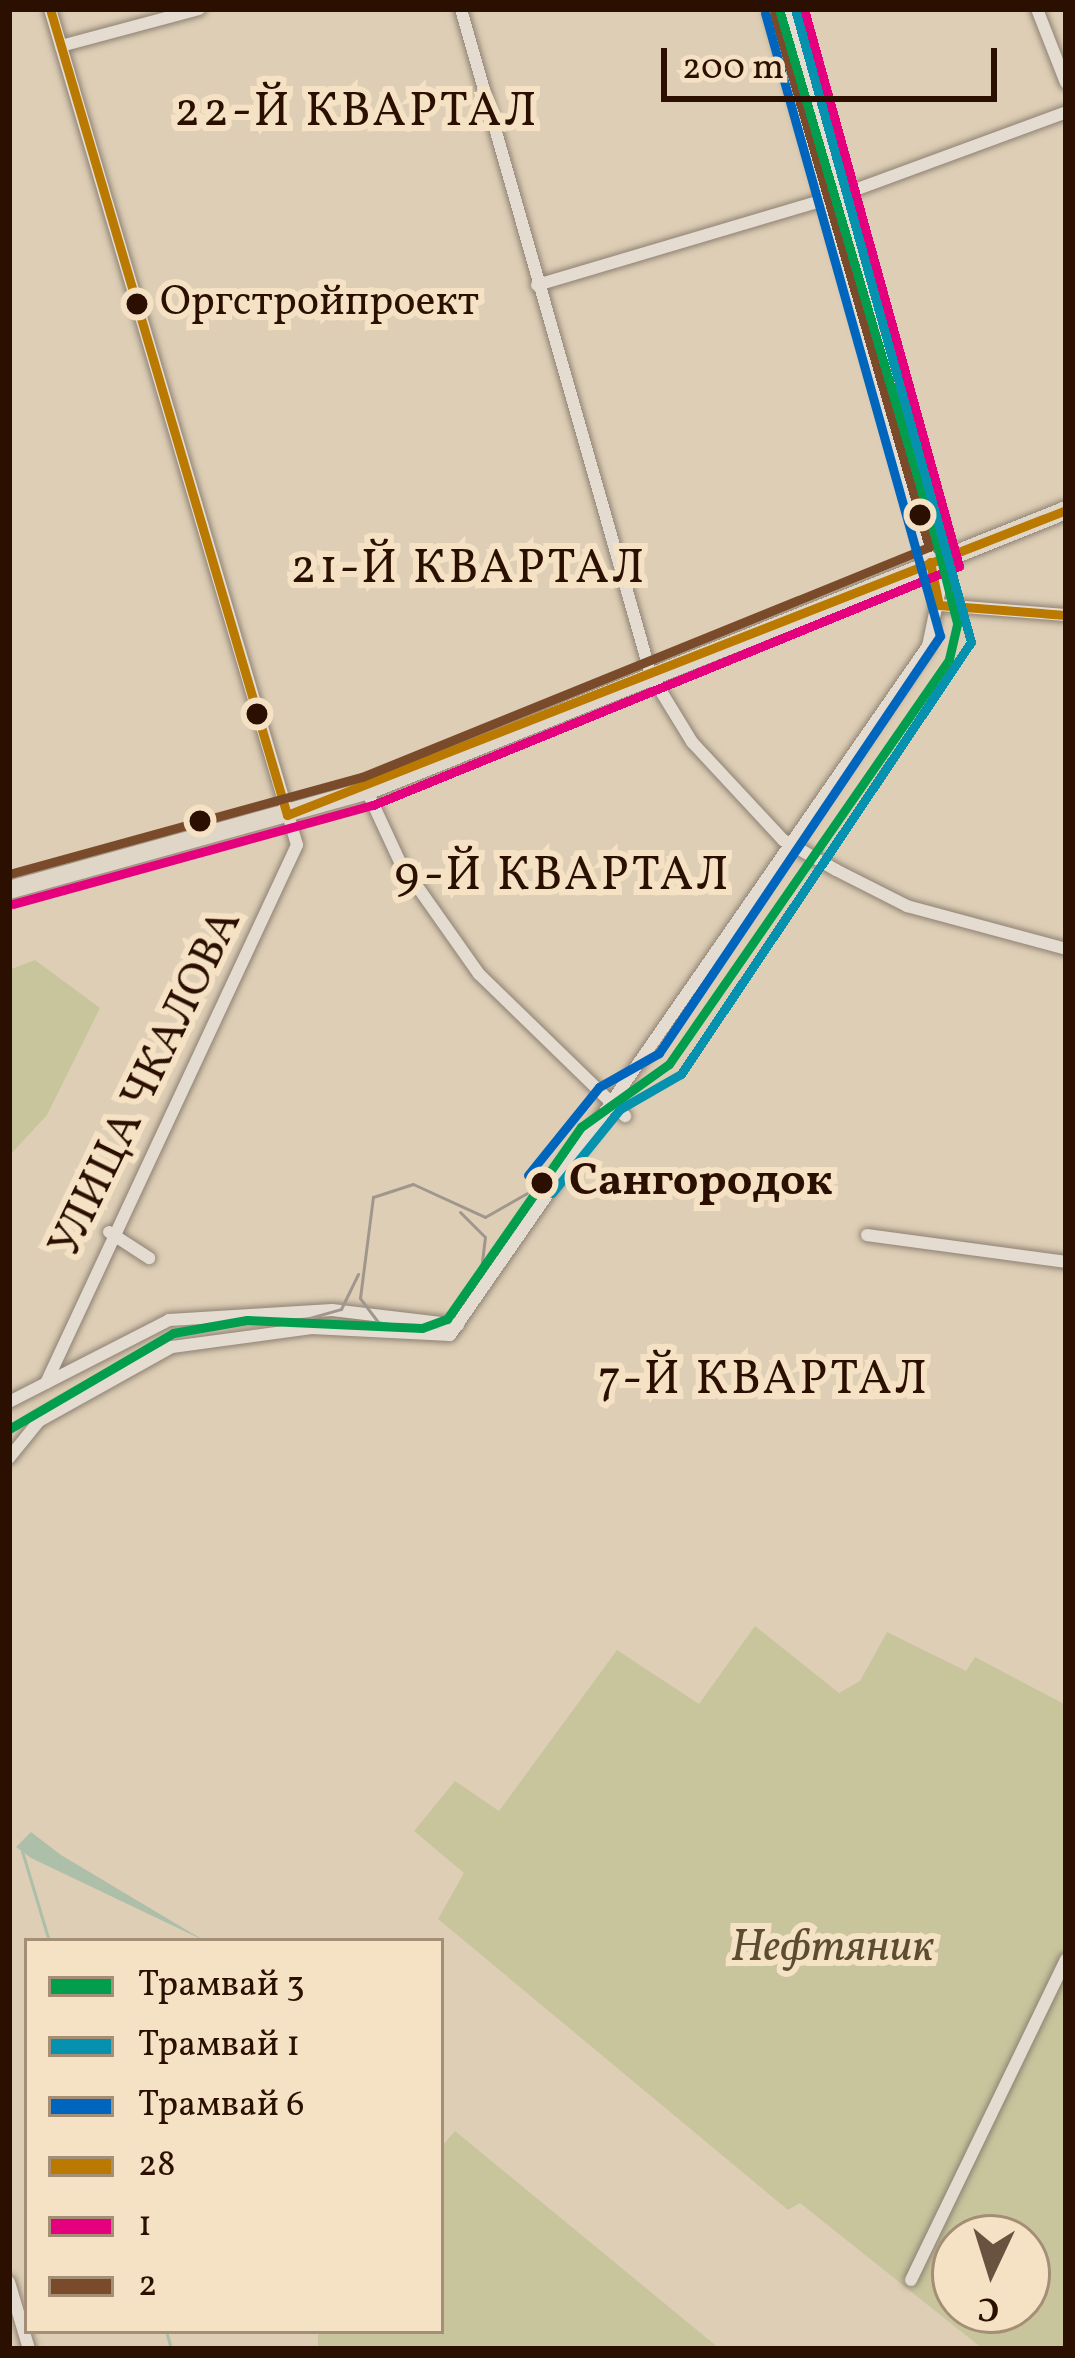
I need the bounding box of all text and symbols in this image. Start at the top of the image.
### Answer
scale bar [667,24,1003,98]
text: 200 m [682,44,784,94]
district label: 22-Й КВАРТАЛ [174,84,540,142]
place label: Оргстройпроект [160,279,479,329]
marker: Оргстройпроект [126,293,148,315]
unlabelled marker [909,504,931,526]
district label: 21-Й КВАРТАЛ [290,541,648,599]
unlabelled marker [246,703,268,725]
unlabelled marker [189,810,211,832]
district label: 9-Й КВАРТАЛ [394,848,732,906]
street label: УЛИЦА ЧКАЛОВА [39,901,255,1267]
place label: Сангородок [569,1156,833,1210]
marker: Сангородок [526,1167,558,1199]
district label: 7-Й КВАРТАЛ [598,1352,930,1410]
park label: Нефтяник [730,1922,934,1976]
legend [24,1938,444,2334]
text: Трамвай 3 [138,1961,305,2011]
text: Трамвай 1 [138,2021,300,2071]
text: Трамвай 6 [138,2081,304,2131]
text: 28 [138,2141,176,2191]
text: 1 [138,2201,152,2251]
north arrow [931,2214,1051,2334]
text: 2 [138,2261,157,2311]
text: С [977,2283,1001,2331]

